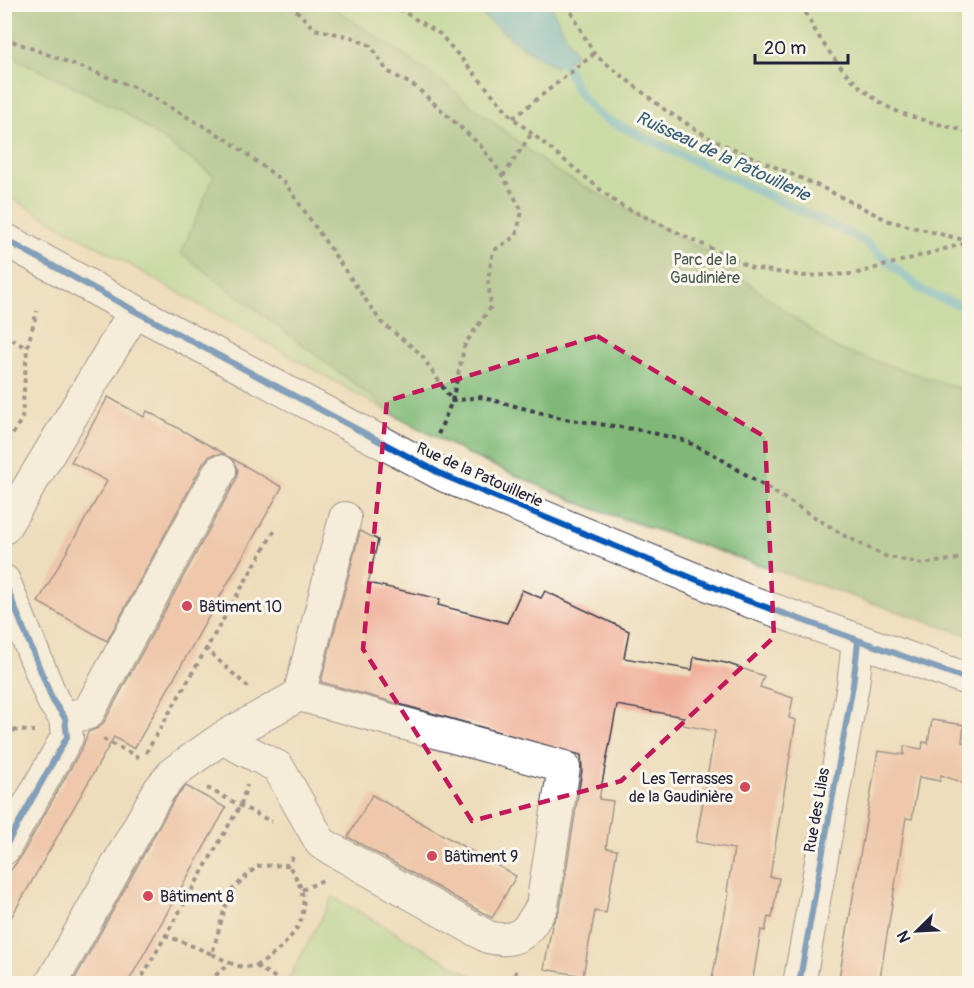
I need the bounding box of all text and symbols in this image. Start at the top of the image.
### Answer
scale bar [755,27,848,65]
text: 20 m [764,37,806,60]
water label: Ruisseau de la Patouillerie [632,106,815,208]
park label: Parc de la Gaudinière [670,250,740,288]
street label: Rue de la Patouillerie [413,438,546,512]
place label: Bâtiment 10 [199,597,282,617]
marker: Bâtiment 10 [180,599,194,613]
street label: Rue des Lilas [800,766,834,854]
place label: Les Terrasses de la Gaudinière [629,769,733,807]
marker: Les Terrasses de la Gaudinière [738,780,752,794]
place label: Bâtiment 9 [444,847,518,867]
marker: Bâtiment 9 [425,849,439,863]
place label: Bâtiment 8 [160,887,234,907]
marker: Bâtiment 8 [141,889,155,903]
north arrow [887,901,947,961]
text: N [893,928,916,946]

